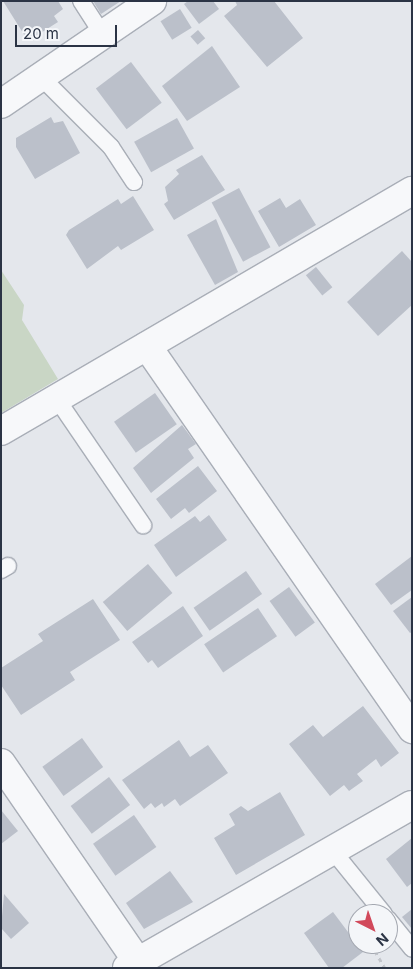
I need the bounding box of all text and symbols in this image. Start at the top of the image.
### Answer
scale bar [18,15,120,47]
text: 20 m [23,24,59,43]
north arrow [348,904,398,954]
text: N [373,930,392,950]

